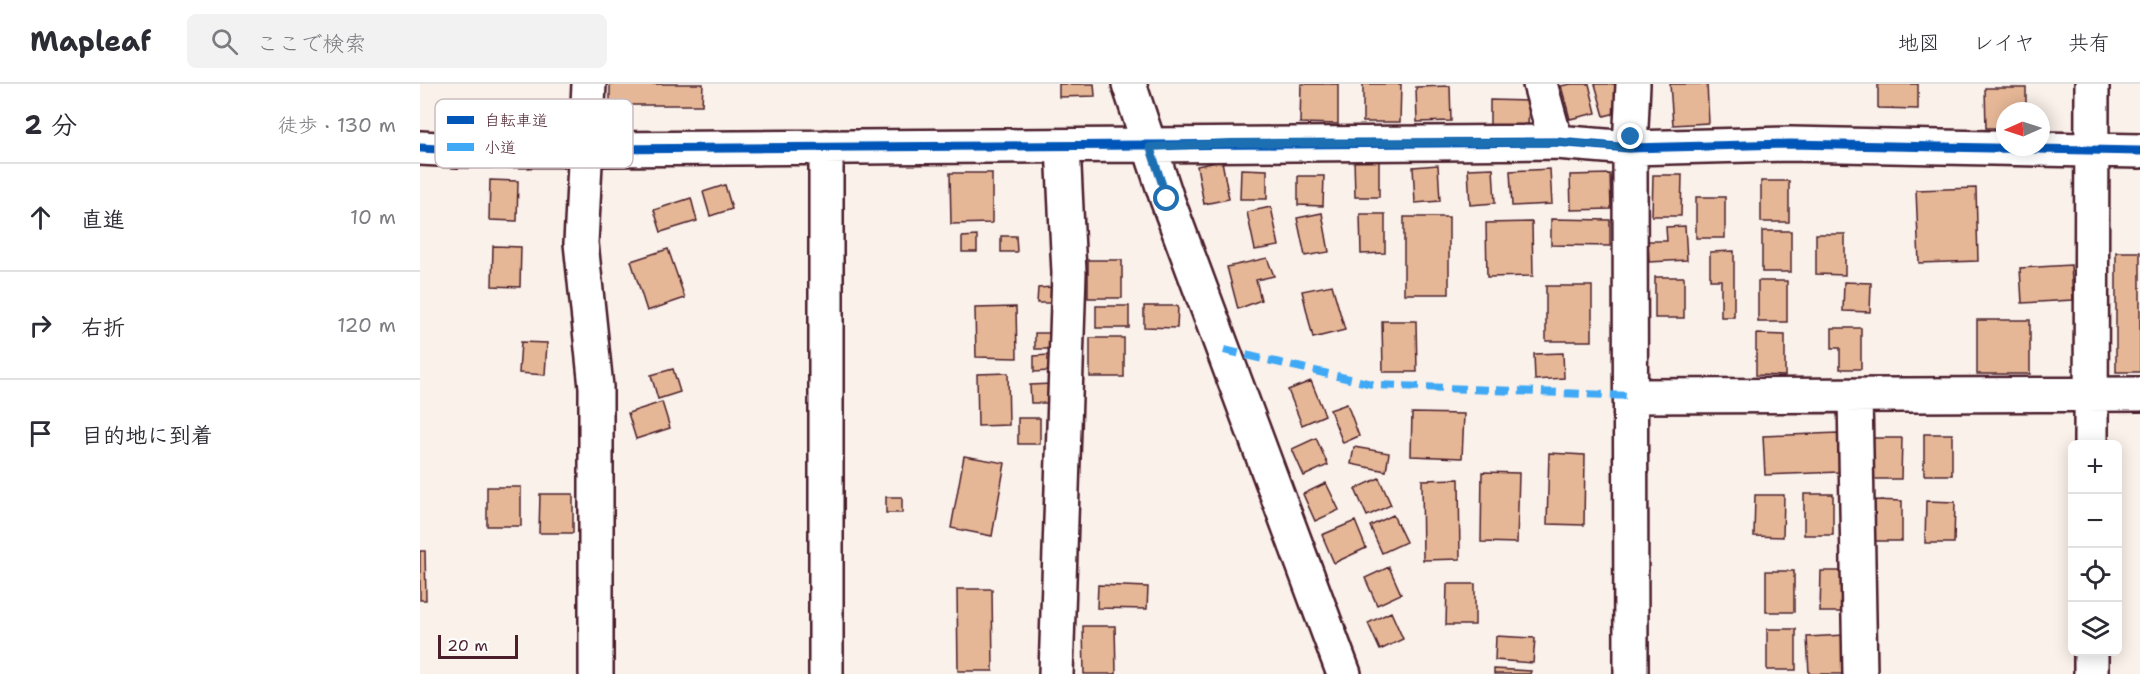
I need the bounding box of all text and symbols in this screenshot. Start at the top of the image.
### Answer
search box [187,14,607,68]
text: Mapleaf [30,22,151,60]
icon: search [208,25,241,58]
text: ここで検索 [256,29,366,58]
text: 地図 [1898,29,1940,57]
text: レイヤ [1973,29,2035,57]
text: 共有 [2068,29,2110,57]
legend [435,99,633,168]
north arrow [1996,102,2050,156]
text: 2 分 [24,107,77,142]
text: 自転車道 [484,110,548,131]
text: 徒歩 · 130 m [278,112,396,138]
route end [1617,123,1643,149]
text: 小道 [484,137,516,158]
route start [1153,185,1179,211]
icon: ahead [24,201,57,234]
text: 10 m [350,204,396,230]
text: 直進 [81,205,125,234]
icon: right [24,309,57,342]
text: 120 m [337,312,396,338]
text: 右折 [81,313,125,342]
icon: arrive [24,417,57,450]
text: 目的地に到着 [81,421,213,450]
map controls [2068,440,2122,656]
button: + [2068,440,2122,494]
button: − [2068,494,2122,548]
button: locate [2068,548,2122,602]
button: layers [2068,602,2122,656]
scale bar [438,632,518,660]
text: 20 m [447,635,488,656]

